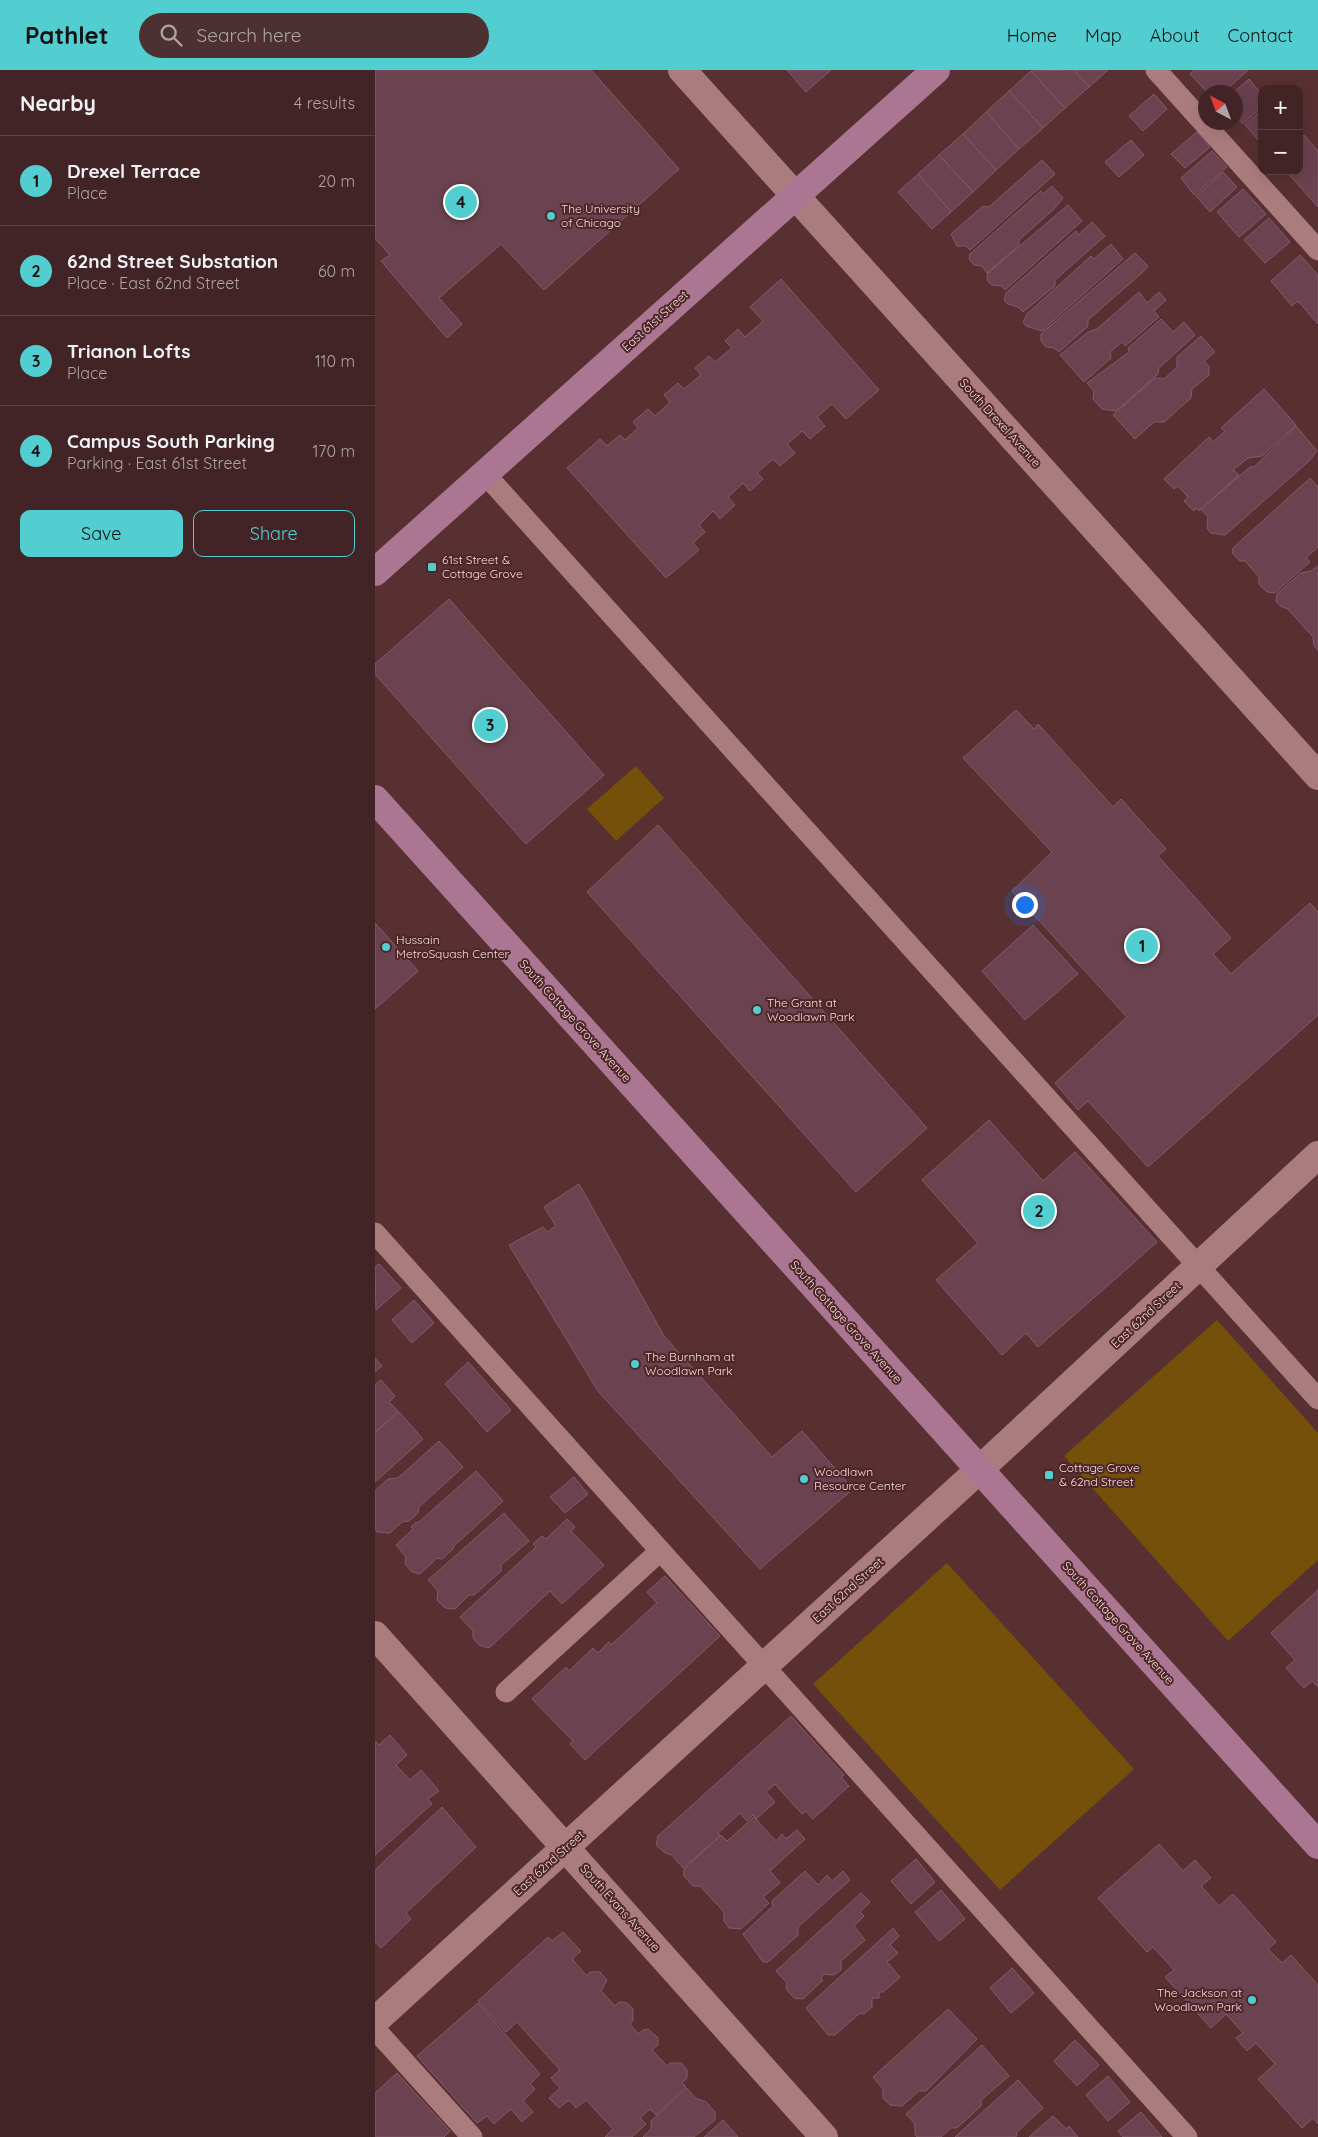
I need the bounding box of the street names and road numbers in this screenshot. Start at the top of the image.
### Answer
street label: East 61st Street [619,287,691,354]
street label: South Drexel Avenue [957,375,1044,470]
street label: South Cottage Grove Avenue [516,956,635,1085]
street label: South Cottage Grove Avenue [787,1257,906,1386]
street label: East 62nd Street [1107,1278,1184,1351]
street label: East 62nd Street [809,1554,886,1625]
street label: South Cottage Grove Avenue [1059,1558,1178,1687]
street label: East 62nd Street [510,1827,587,1898]
street label: South Evans Avenue [577,1861,664,1954]

